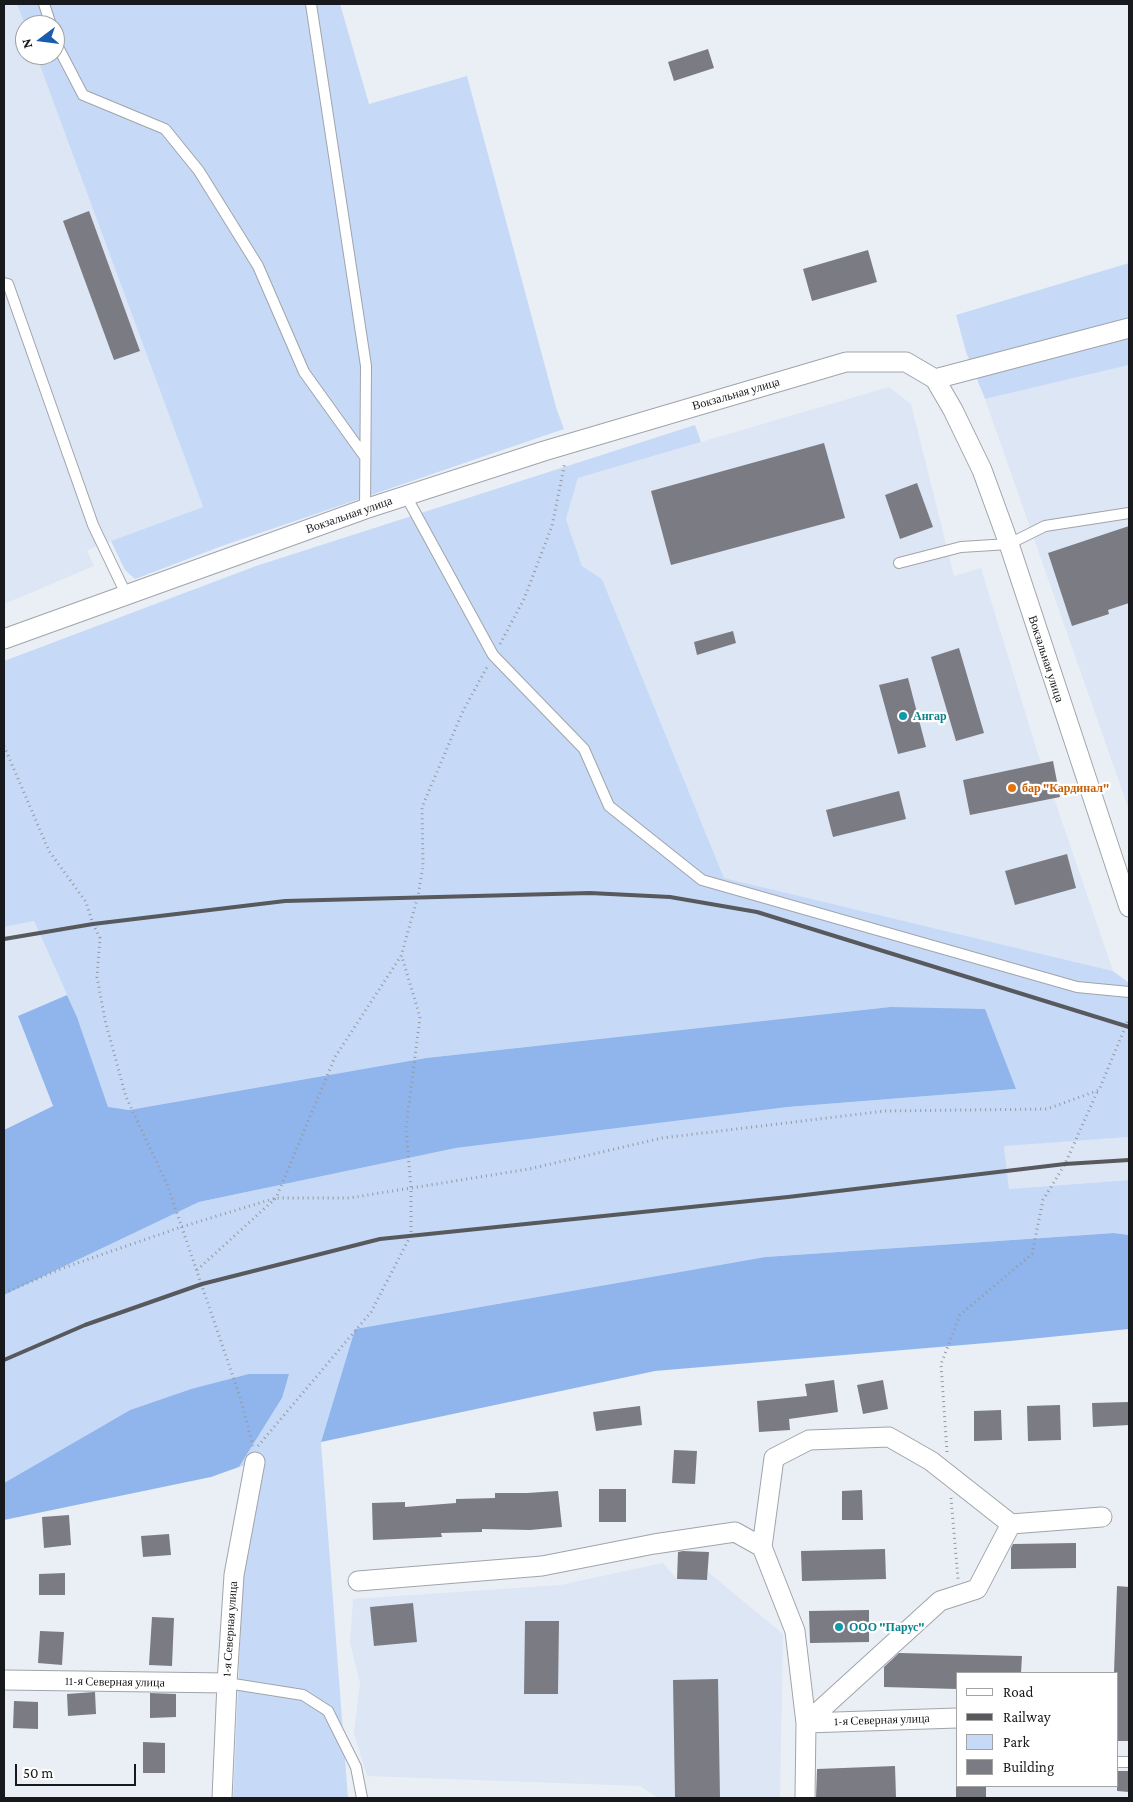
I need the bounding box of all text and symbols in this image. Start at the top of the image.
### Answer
north arrow [15,15,65,65]
text: N [18,37,35,50]
street label: Вокзальная улица [691,375,781,413]
street label: Вокзальная улица [304,493,394,537]
street label: Вокзальная улица [1025,614,1067,704]
place label: Ангар [913,709,947,723]
marker: Ангар [897,710,909,722]
place label: бар "Кардинал" [1022,781,1109,795]
marker: бар "Кардинал" [1006,782,1018,794]
street label: 1-я Северная улица [219,1581,241,1677]
place label: ООО "Парус" [849,1620,925,1634]
marker: ООО "Парус" [833,1621,845,1633]
legend [956,1672,1118,1787]
street label: 11-я Северная улица [65,1674,165,1690]
text: Road [1003,1684,1033,1700]
text: Railway [1003,1709,1051,1725]
street label: 1-я Северная улица [834,1711,930,1729]
text: Park [1003,1734,1030,1750]
scale bar [18,1754,139,1786]
text: Building [1003,1759,1054,1775]
text: 50 m [23,1765,53,1781]

